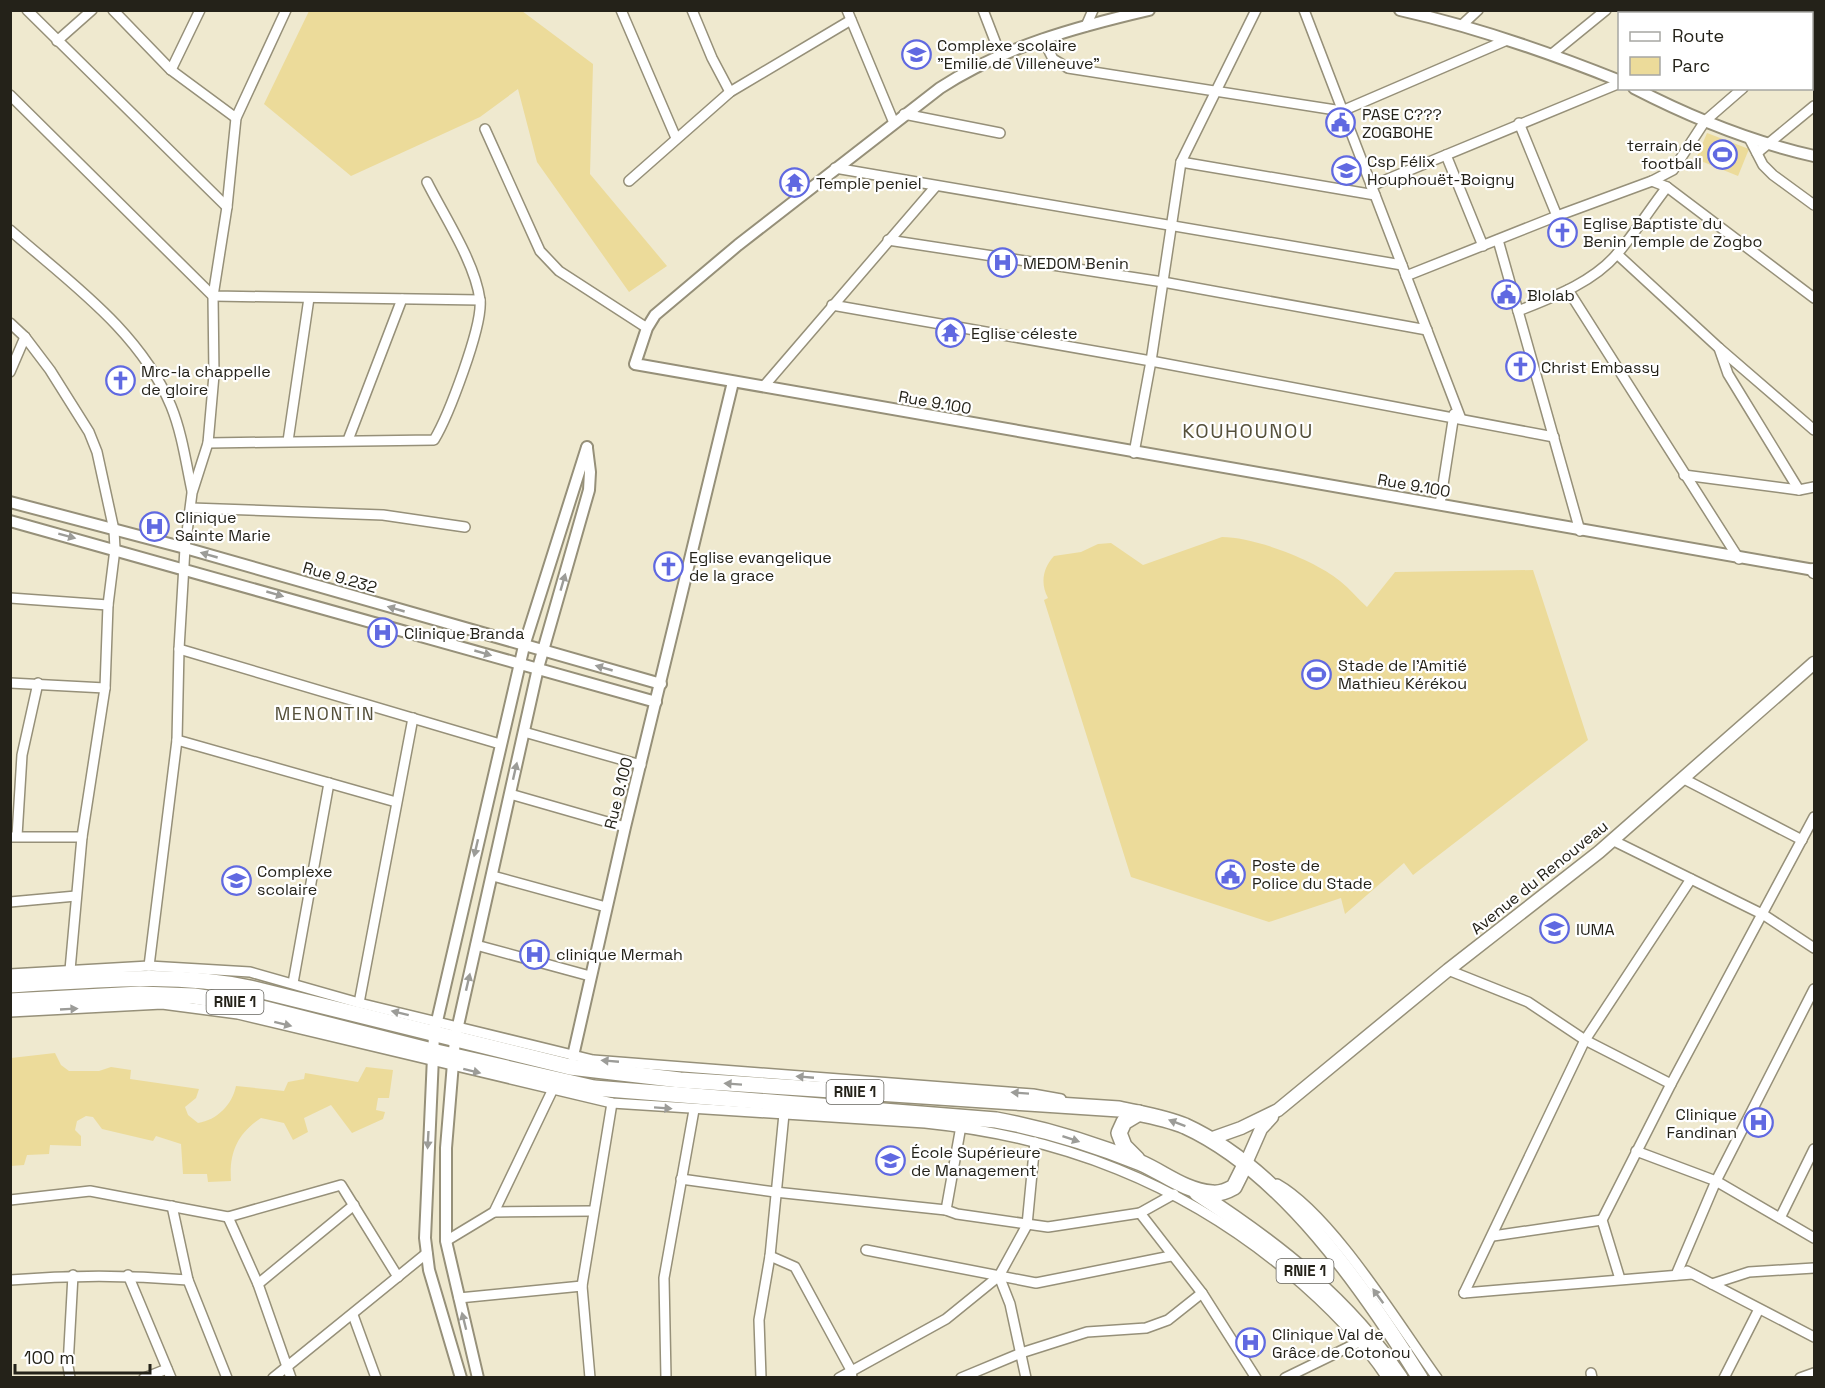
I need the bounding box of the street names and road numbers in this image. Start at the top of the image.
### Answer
street label: Rue 9.100 [897,386,973,419]
street label: Rue 9.100 [1376,469,1452,502]
street label: Rue 9.232 [300,557,379,598]
street label: Rue 9.100 [599,755,638,831]
street label: Avenue du Renouveau [1466,816,1612,939]
road number: RNIE 1 [206,990,264,1014]
road number: RNIE 1 [826,1080,884,1104]
road number: RNIE 1 [1276,1259,1334,1283]

